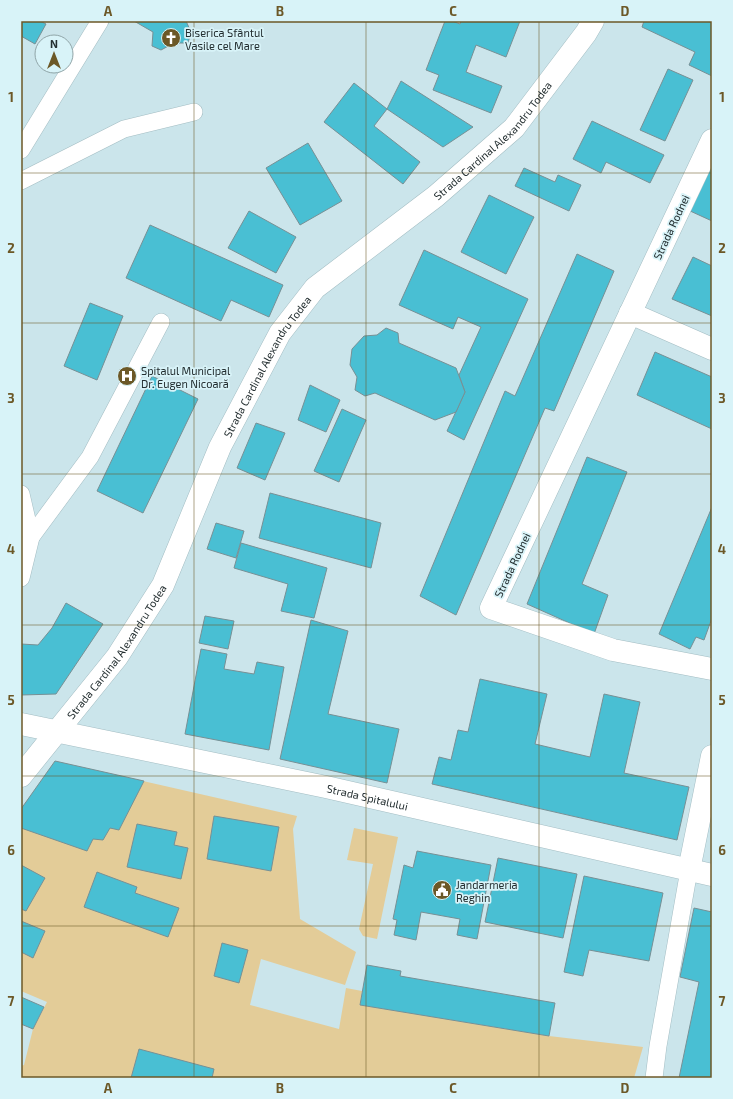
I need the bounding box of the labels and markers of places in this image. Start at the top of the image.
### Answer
place label: Biserica Sfântul Vasile cel Mare [185,26,264,52]
church icon: Biserica Sfântul Vasile cel Mare [160,27,182,49]
place label: Spitalul Municipal Dr. Eugen Nicoară [141,364,231,390]
hospital icon: Spitalul Municipal Dr. Eugen Nicoară [116,365,138,387]
place label: Jandarmeria Reghin [456,878,518,904]
public building icon: Jandarmeria Reghin [431,879,453,901]

